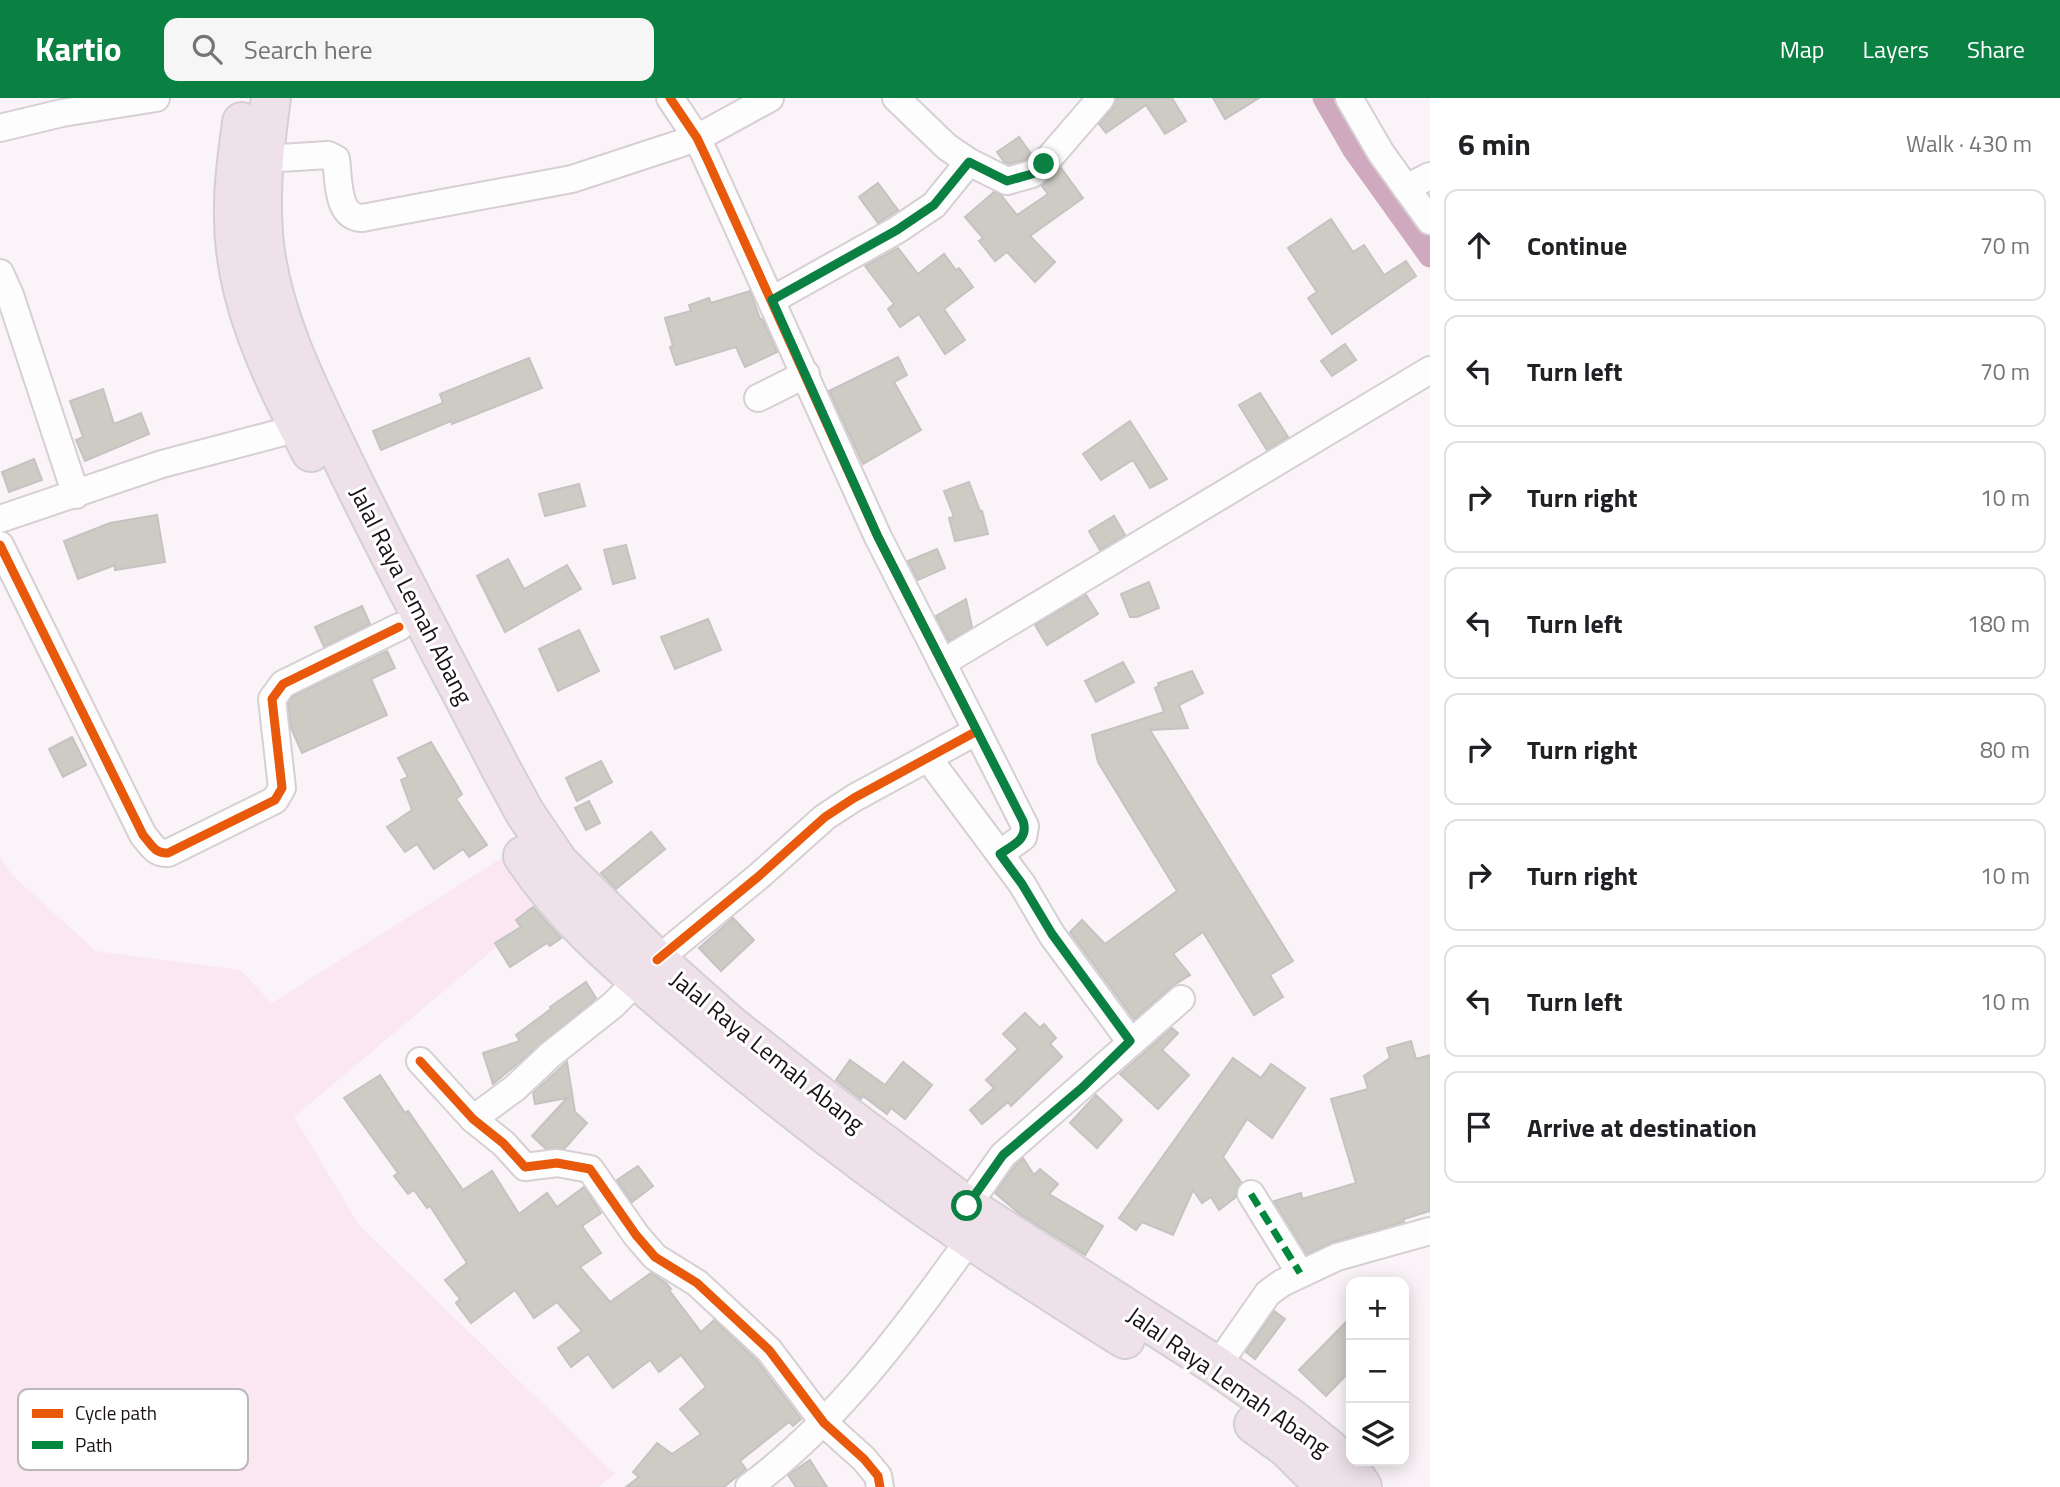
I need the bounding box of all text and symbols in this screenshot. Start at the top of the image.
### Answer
search box [164,18,654,81]
text: Kartio [35,24,122,74]
icon: search [188,30,226,68]
text: Search here [244,30,373,69]
text: Map [1780,31,1825,67]
text: Layers [1863,31,1929,67]
text: Share [1967,31,2025,67]
text: 6 min [1458,121,1531,167]
text: Walk · 430 m [1906,126,2032,161]
route end [1028,148,1059,179]
icon: ahead [1460,226,1498,264]
text: Continue [1527,226,1627,265]
text: 70 m [1980,228,2030,263]
icon: left [1460,352,1498,390]
text: Turn left [1527,352,1622,391]
text: 70 m [1980,354,2030,389]
icon: right [1460,478,1498,516]
text: Turn right [1527,478,1638,517]
street label: Jalal Raya Lemah Abang [341,480,483,710]
text: 10 m [1980,480,2030,515]
icon: left [1460,604,1498,642]
text: Turn left [1527,604,1622,643]
text: 180 m [1967,606,2030,641]
icon: right [1460,730,1498,768]
text: Turn right [1527,730,1638,769]
text: 80 m [1980,732,2030,767]
icon: right [1460,856,1498,894]
text: Turn right [1527,856,1638,895]
text: 10 m [1980,858,2030,893]
street label: Jalal Raya Lemah Abang [663,961,873,1141]
icon: left [1460,982,1498,1020]
text: Turn left [1527,982,1622,1021]
text: 10 m [1980,984,2030,1019]
icon: arrive [1460,1108,1498,1146]
text: Arrive at destination [1527,1108,1757,1147]
route start [951,1190,982,1221]
map controls [1346,1277,1409,1466]
button: + [1346,1277,1409,1340]
street label: Jalal Raya Lemah Abang [1120,1297,1338,1465]
button: − [1346,1340,1409,1403]
legend [18,1389,248,1470]
text: Cycle path [75,1398,157,1427]
button: layers [1346,1403,1409,1466]
text: Path [75,1430,113,1459]

